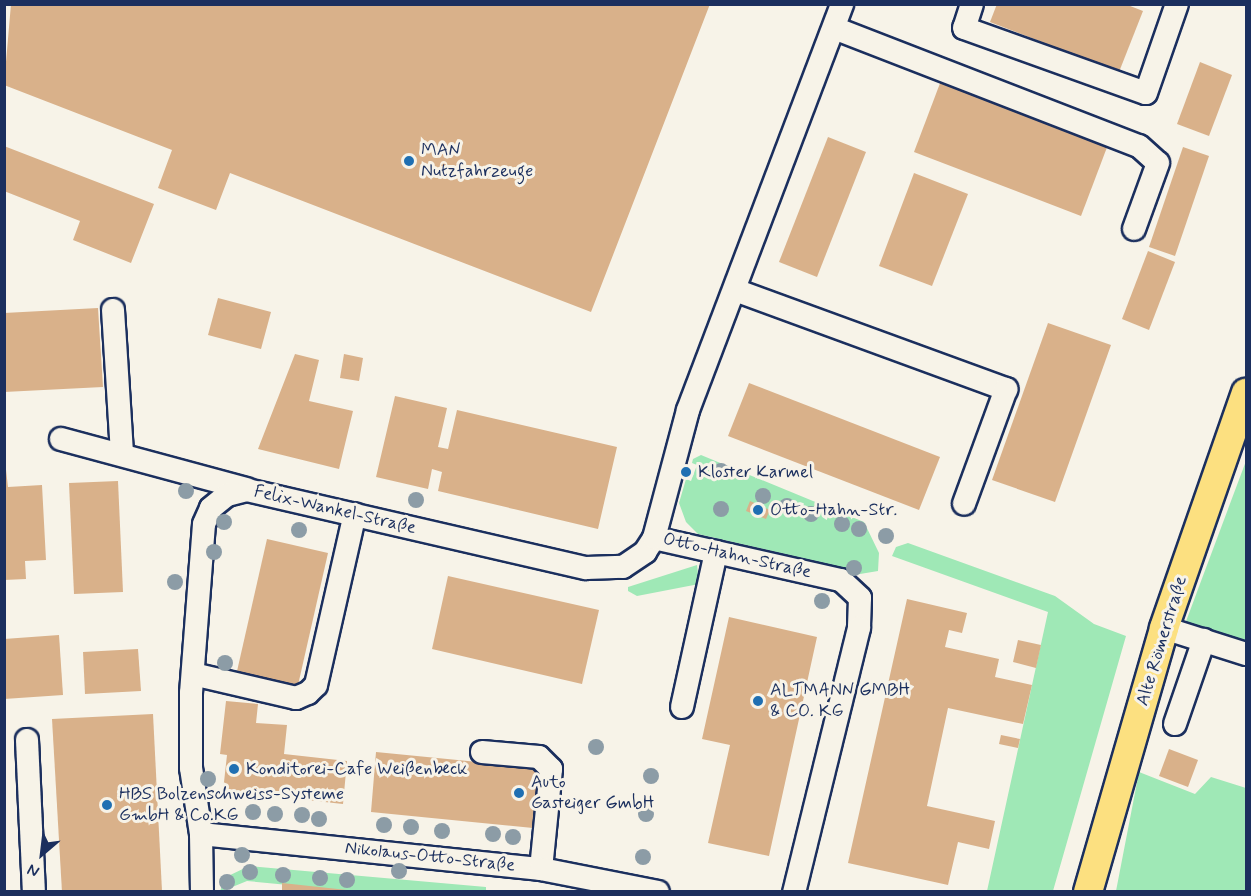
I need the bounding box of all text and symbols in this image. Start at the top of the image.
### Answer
place label: MAN Nutzfahrzeuge [421,140,533,182]
marker: MAN Nutzfahrzeuge [402,154,416,168]
place label: Kloster Karmel [698,461,818,483]
marker: Kloster Karmel [679,465,693,479]
street label: Felix-Wankel-Straße [252,481,418,539]
place label: Otto-Hahn-Str. [770,499,897,521]
marker: Otto-Hahn-Str. [751,503,765,517]
street label: Otto-Hahn-Straße [661,528,813,584]
street label: Alte Römerstraße [1132,574,1192,708]
place label: ALTMANN GMBH & CO. KG [770,680,911,722]
marker: ALTMANN GMBH & CO. KG [751,694,765,708]
place label: Konditorei-Cafe Weißenbeck [246,758,469,780]
marker: Konditorei-Cafe Weißenbeck [227,762,241,776]
place label: Auto Gasteiger GmbH [531,772,656,814]
place label: HBS Bolzenschweiss-Systeme GmbH & Co.KG [119,784,344,826]
marker: Auto Gasteiger GmbH [512,786,526,800]
marker: HBS Bolzenschweiss-Systeme GmbH & Co.KG [100,798,114,812]
north arrow [12,824,72,884]
street label: Nikolaus-Otto-Straße [344,837,516,877]
text: N [24,859,43,882]

